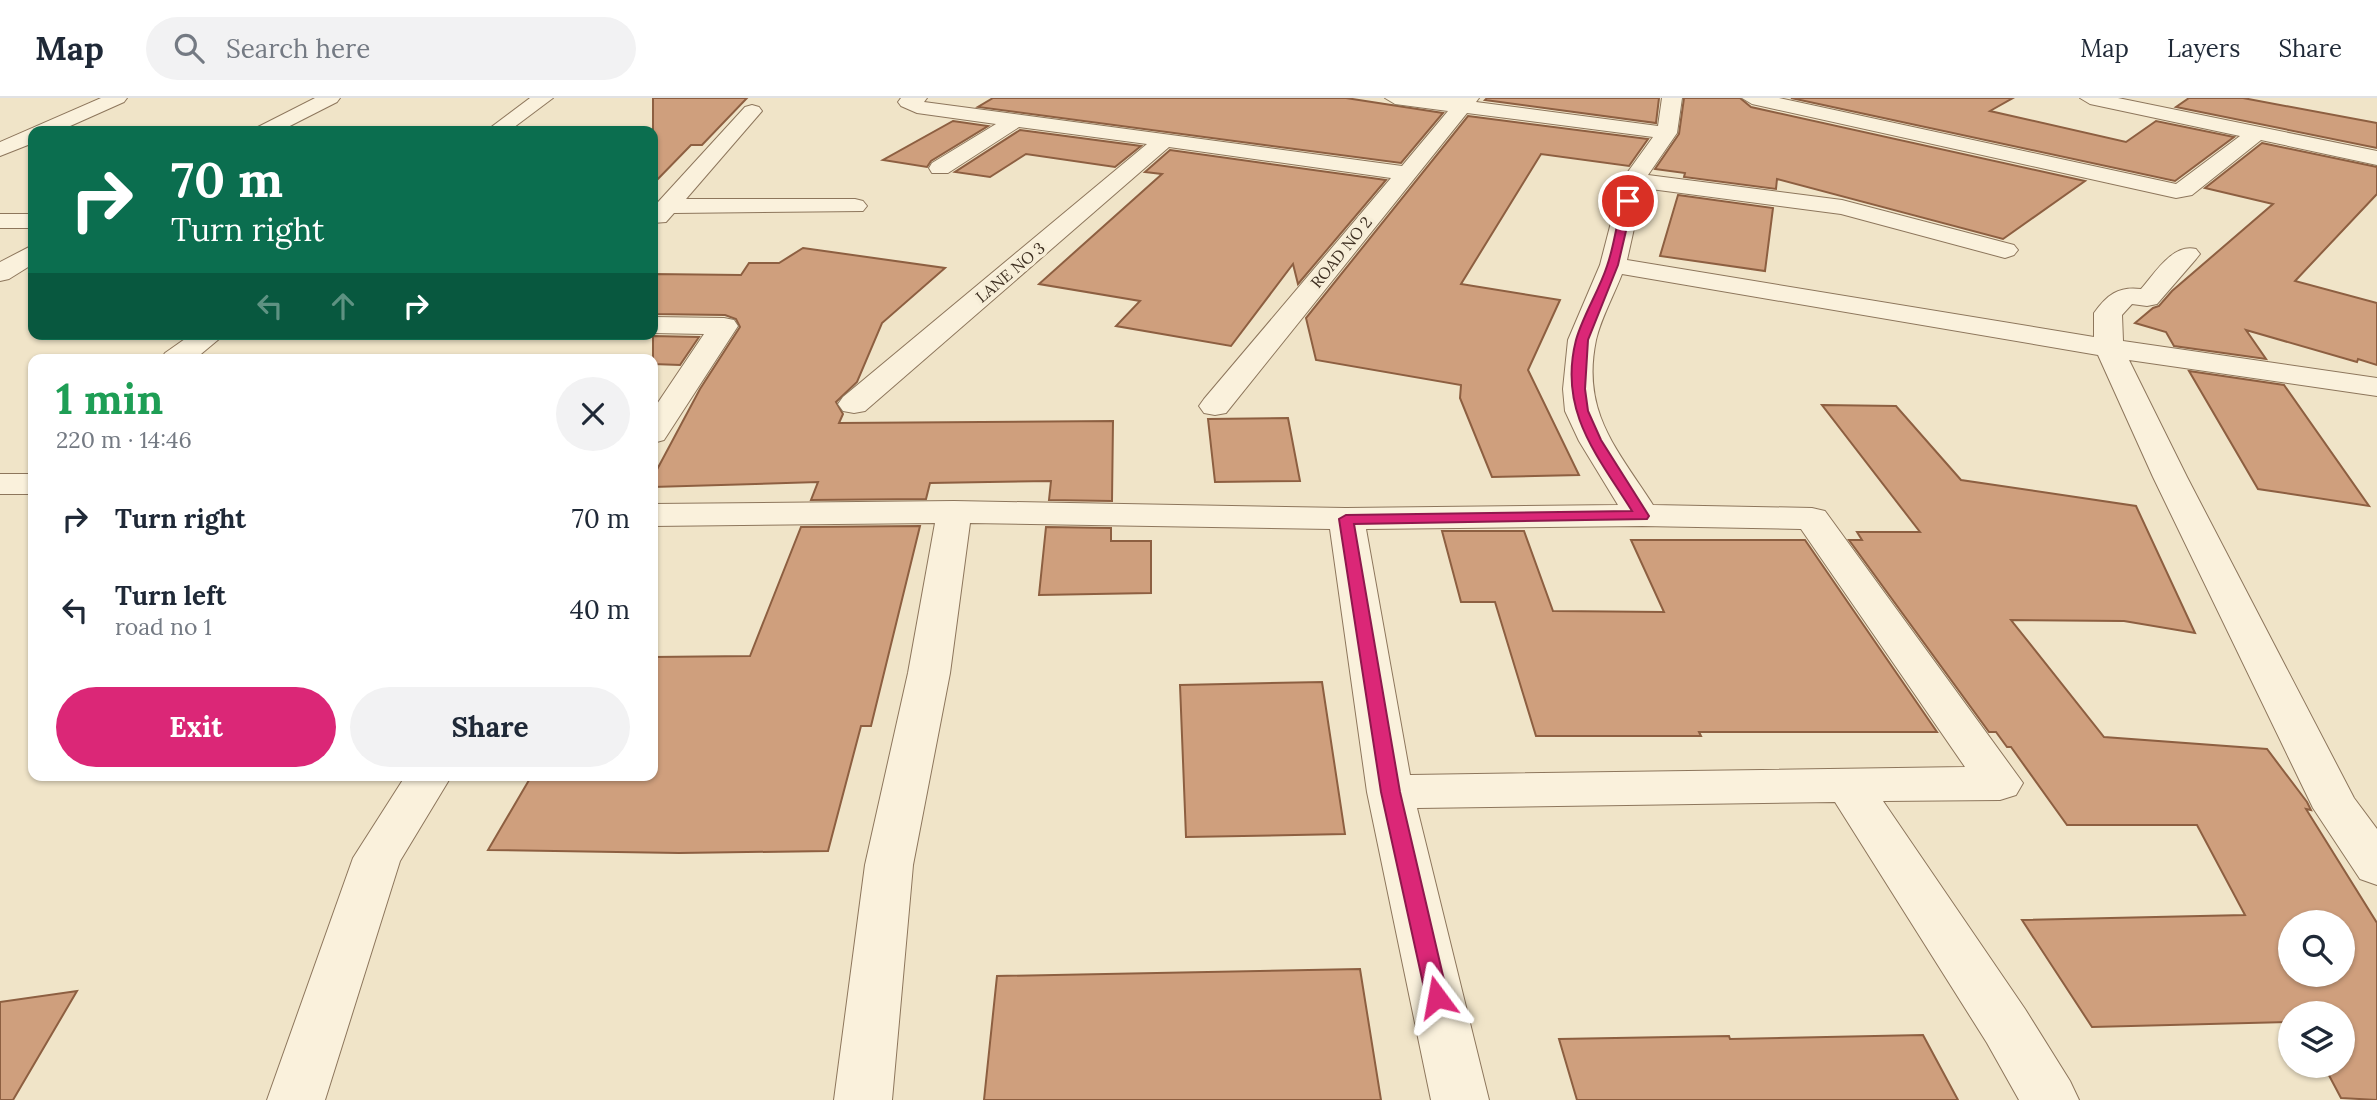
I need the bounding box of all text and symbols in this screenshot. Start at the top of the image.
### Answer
search box [146,17,636,80]
text: Map [35,27,104,69]
icon: search [170,29,208,67]
text: Search here [226,32,370,65]
text: Map [2080,33,2129,64]
text: Layers [2167,33,2240,64]
text: Share [2278,33,2342,64]
text: 70 m [171,148,283,210]
icon: right [56,154,147,245]
pin [1598,171,1658,231]
icon: arrive [1609,182,1647,220]
text: Turn right [171,209,324,250]
street label: ROAD NO 2 [1306,212,1376,292]
street label: LANE NO 3 [971,237,1049,307]
icon: left [251,287,289,325]
icon: ahead [324,287,362,325]
icon: right [397,287,435,325]
text: 1 min [56,372,163,426]
button: close [556,377,630,451]
text: 220 m · 14:46 [56,425,192,454]
icon: right [56,500,94,538]
text: Turn right [115,502,246,535]
text: 70 m [572,502,630,535]
text: Turn left [115,579,226,612]
icon: left [56,591,94,629]
text: 40 m [570,593,630,626]
text: road no 1 [115,612,212,641]
button: Exit [56,687,336,767]
button: Share [350,687,630,767]
map controls [2278,910,2355,1078]
button: search [2278,910,2355,987]
position arrow [1400,960,1474,1034]
button: layers [2278,1001,2355,1078]

